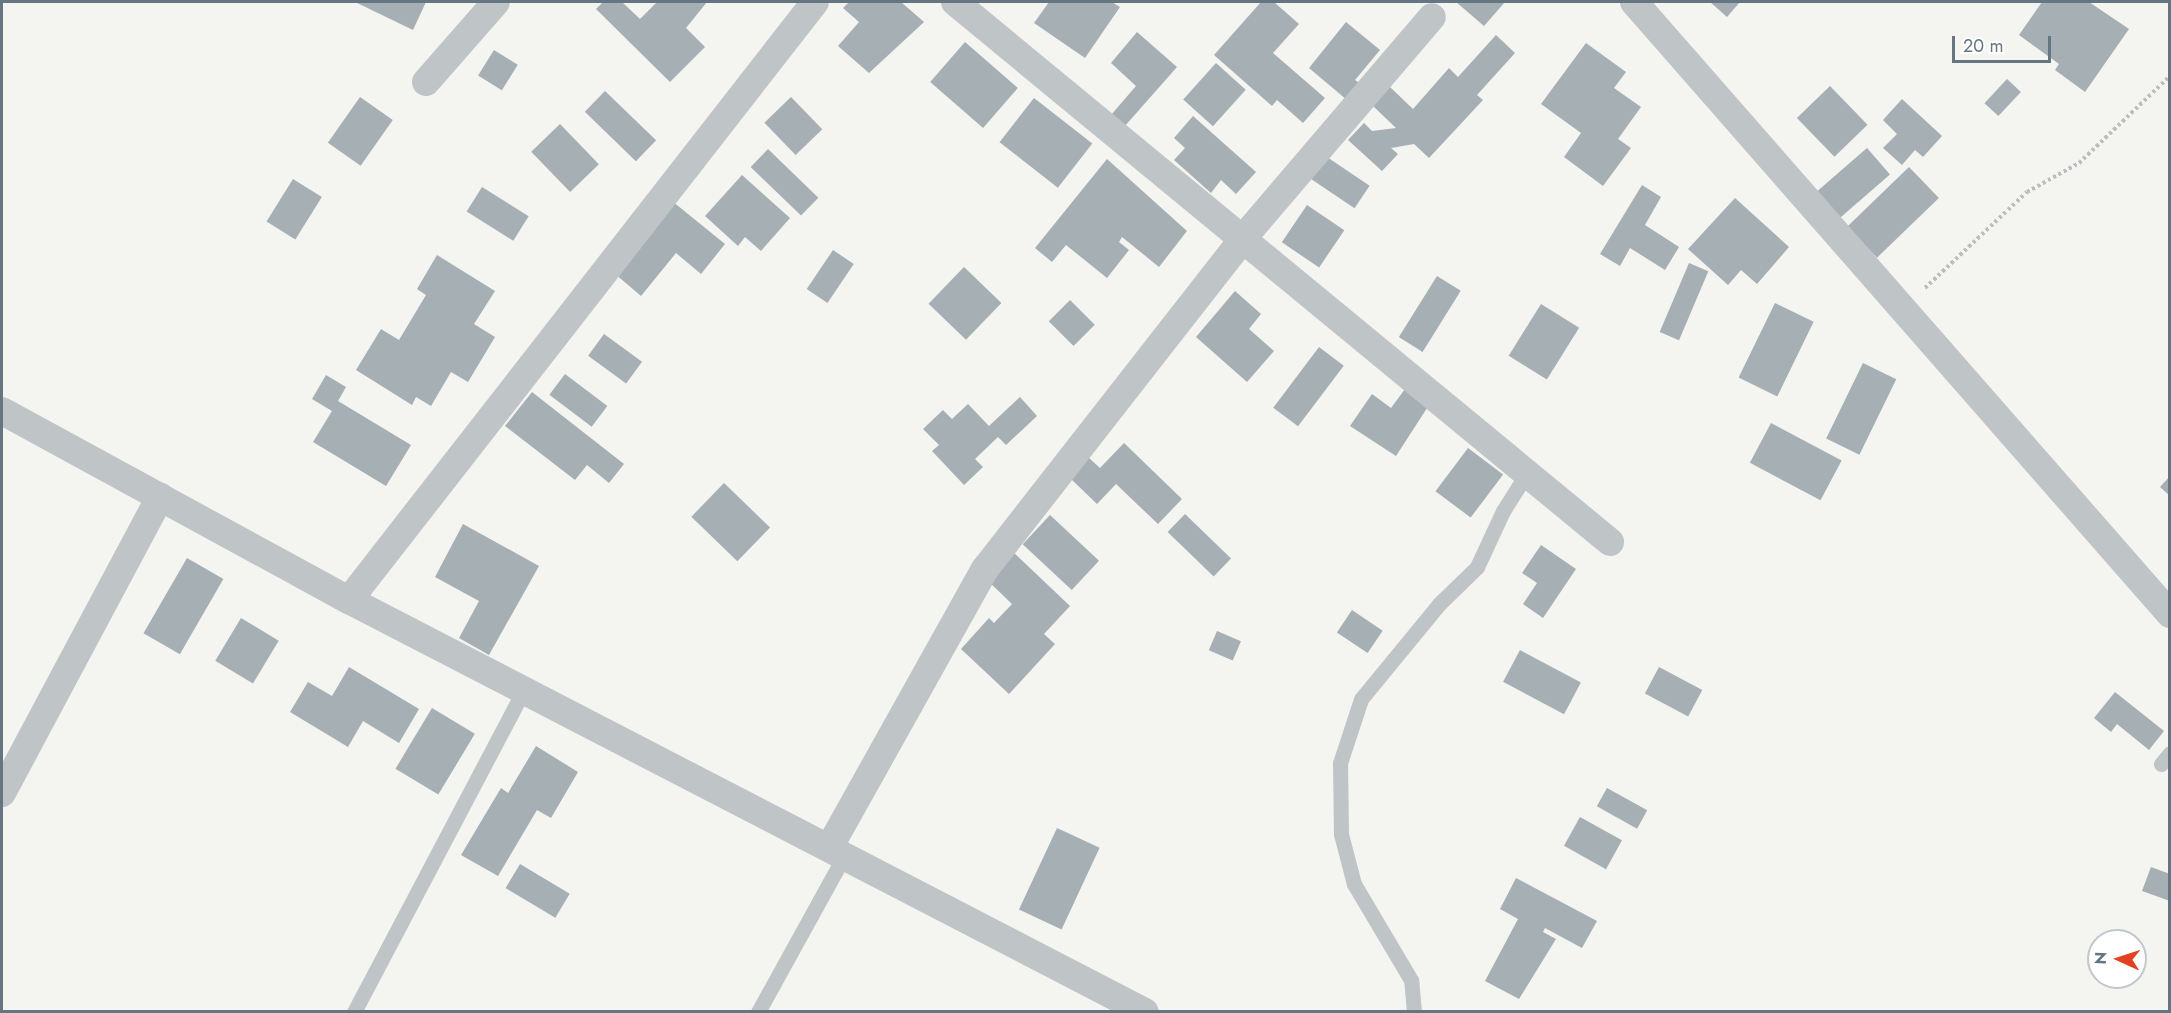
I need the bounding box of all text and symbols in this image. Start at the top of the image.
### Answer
scale bar [1955,24,2054,62]
text: 20 m [1963,33,2003,59]
north arrow [2087,929,2147,989]
text: N [2089,951,2112,965]

